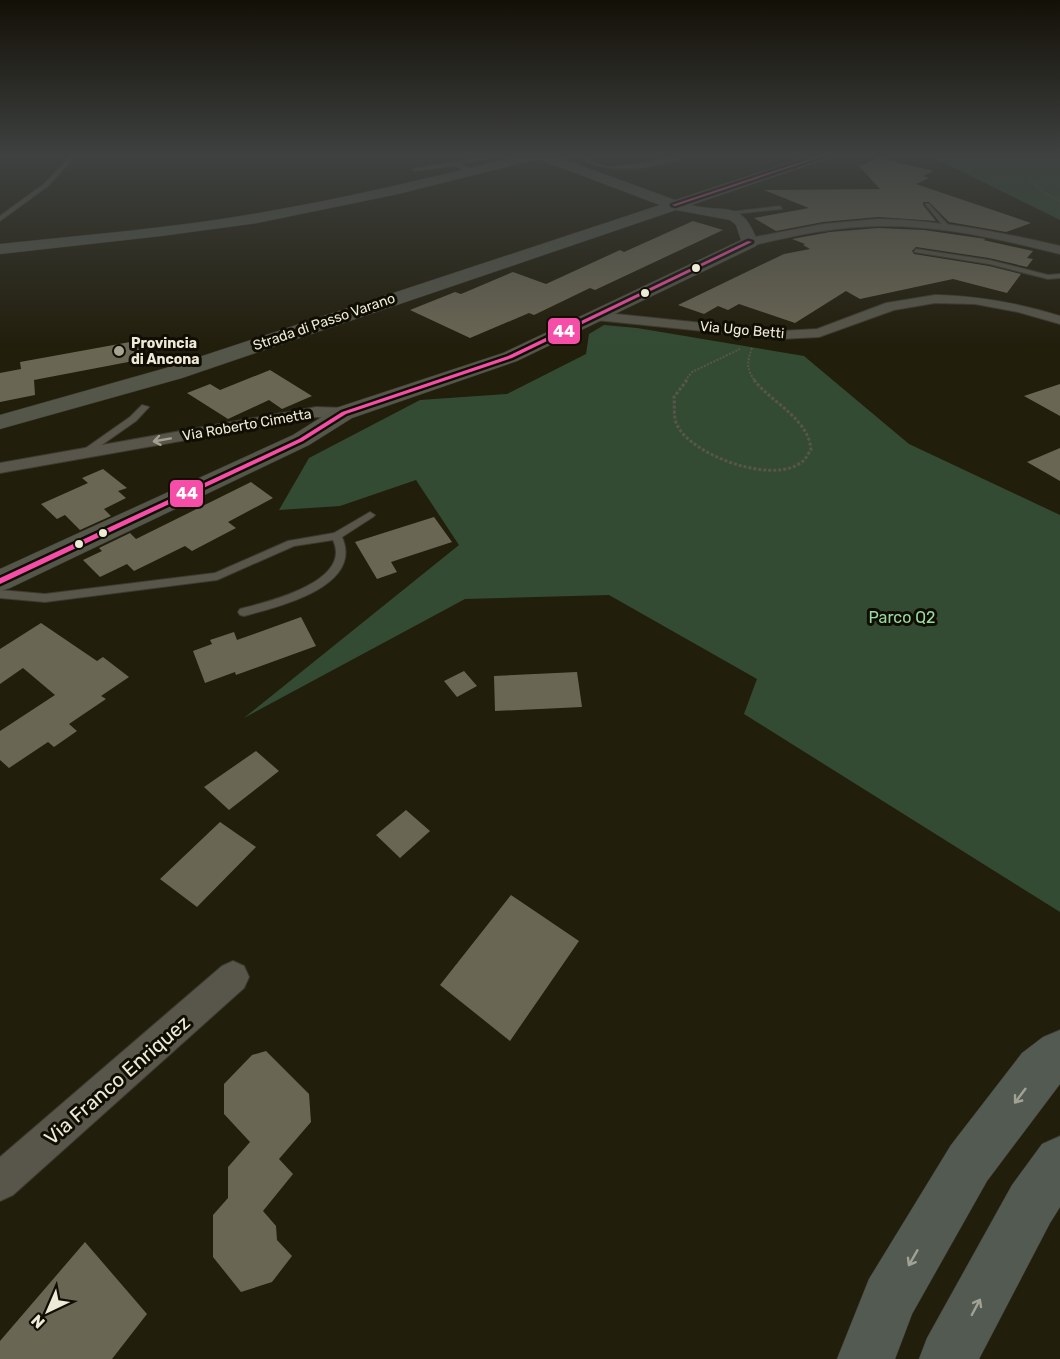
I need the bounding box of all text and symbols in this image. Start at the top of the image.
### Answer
unlabelled marker [690,262,702,274]
unlabelled marker [639,287,651,299]
street label: Strada di Passo Varano [251,290,397,354]
line badge: 44 [547,317,581,345]
street label: Via Ugo Betti [699,318,785,342]
text: 44 [553,322,575,341]
place label: Provincia di Ancona [131,335,200,368]
marker: Provincia di Ancona [112,344,126,358]
street label: Via Roberto Cimetta [181,405,313,445]
one-way arrow [153,434,173,445]
line badge: 44 [169,479,204,508]
text: 44 [176,484,198,503]
unlabelled marker [97,527,109,539]
unlabelled marker [73,538,85,550]
park label: Parco Q2 [868,608,936,627]
street label: Via Franco Enriquez [39,1010,195,1150]
one-way arrow [1013,1087,1026,1103]
one-way arrow [907,1249,919,1266]
north arrow [18,1281,78,1341]
one-way arrow [971,1299,982,1317]
text: N [27,1311,49,1332]

